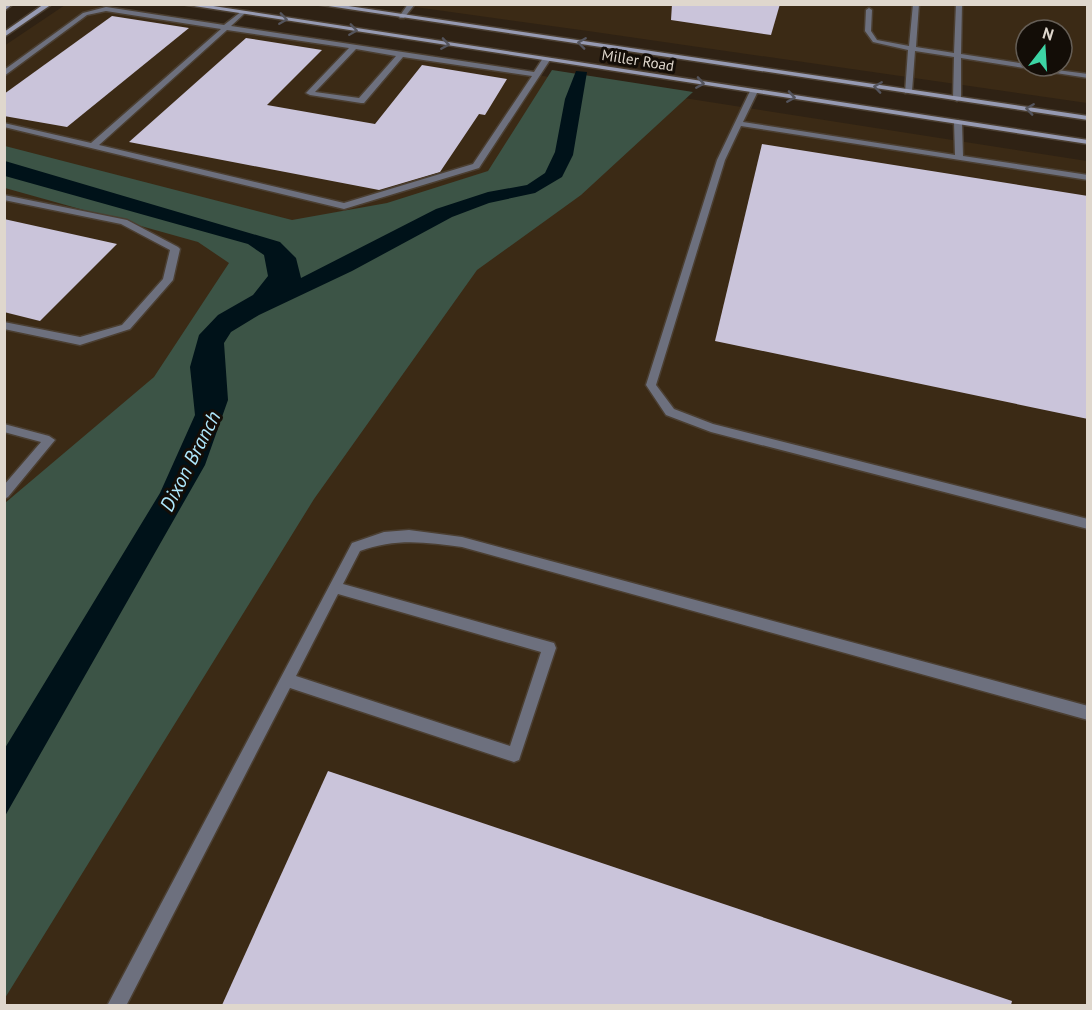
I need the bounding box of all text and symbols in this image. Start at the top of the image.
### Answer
one-way arrow [278,13,288,25]
north arrow [1014,18,1074,78]
one-way arrow [348,23,358,35]
text: N [1040,23,1056,45]
one-way arrow [440,37,449,49]
one-way arrow [577,38,586,50]
street label: Miller Road [600,45,676,75]
one-way arrow [694,76,704,89]
one-way arrow [874,81,883,93]
one-way arrow [786,90,795,102]
one-way arrow [1025,104,1034,116]
water label: Dixon Branch [154,406,226,516]

